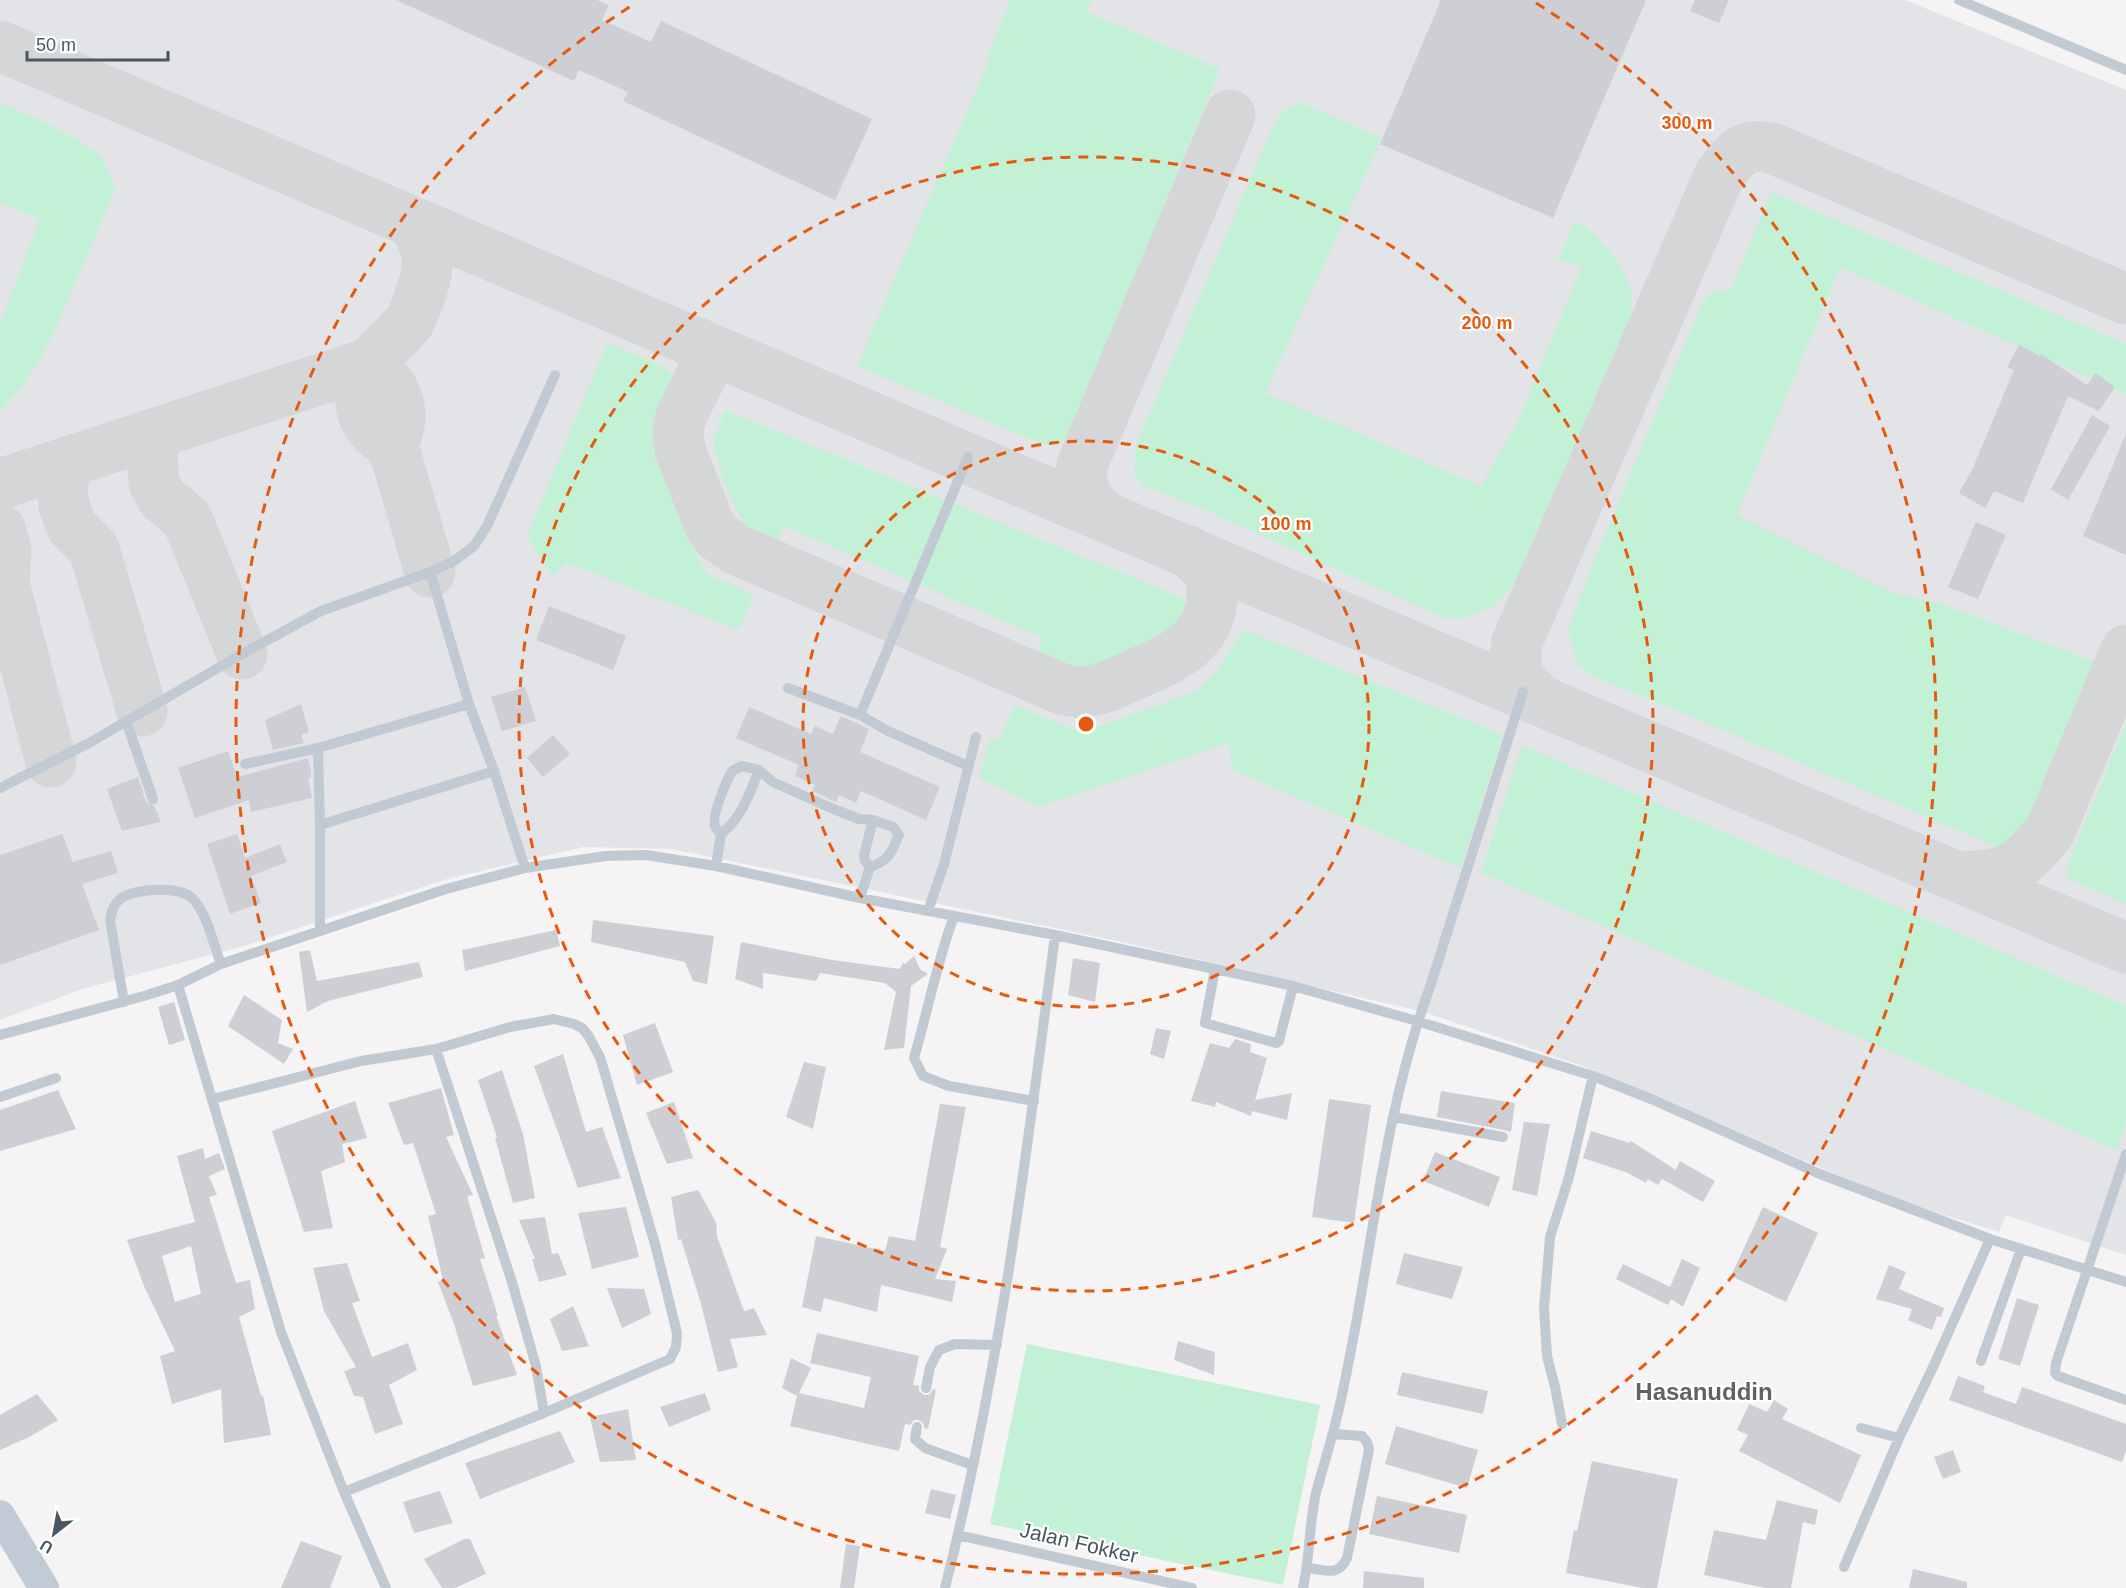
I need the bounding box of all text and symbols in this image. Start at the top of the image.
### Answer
scale bar [27,24,168,62]
text: 50 m [36,35,76,55]
text: 300 m [1661,113,1713,133]
text: 200 m [1461,313,1513,333]
text: 100 m [1260,514,1312,534]
centre of rings [1076,714,1096,734]
district label: Hasanuddin [1635,1378,1773,1405]
north arrow [24,1504,84,1564]
street label: Jalan Fokker [1018,1518,1140,1567]
text: U [37,1536,56,1557]

